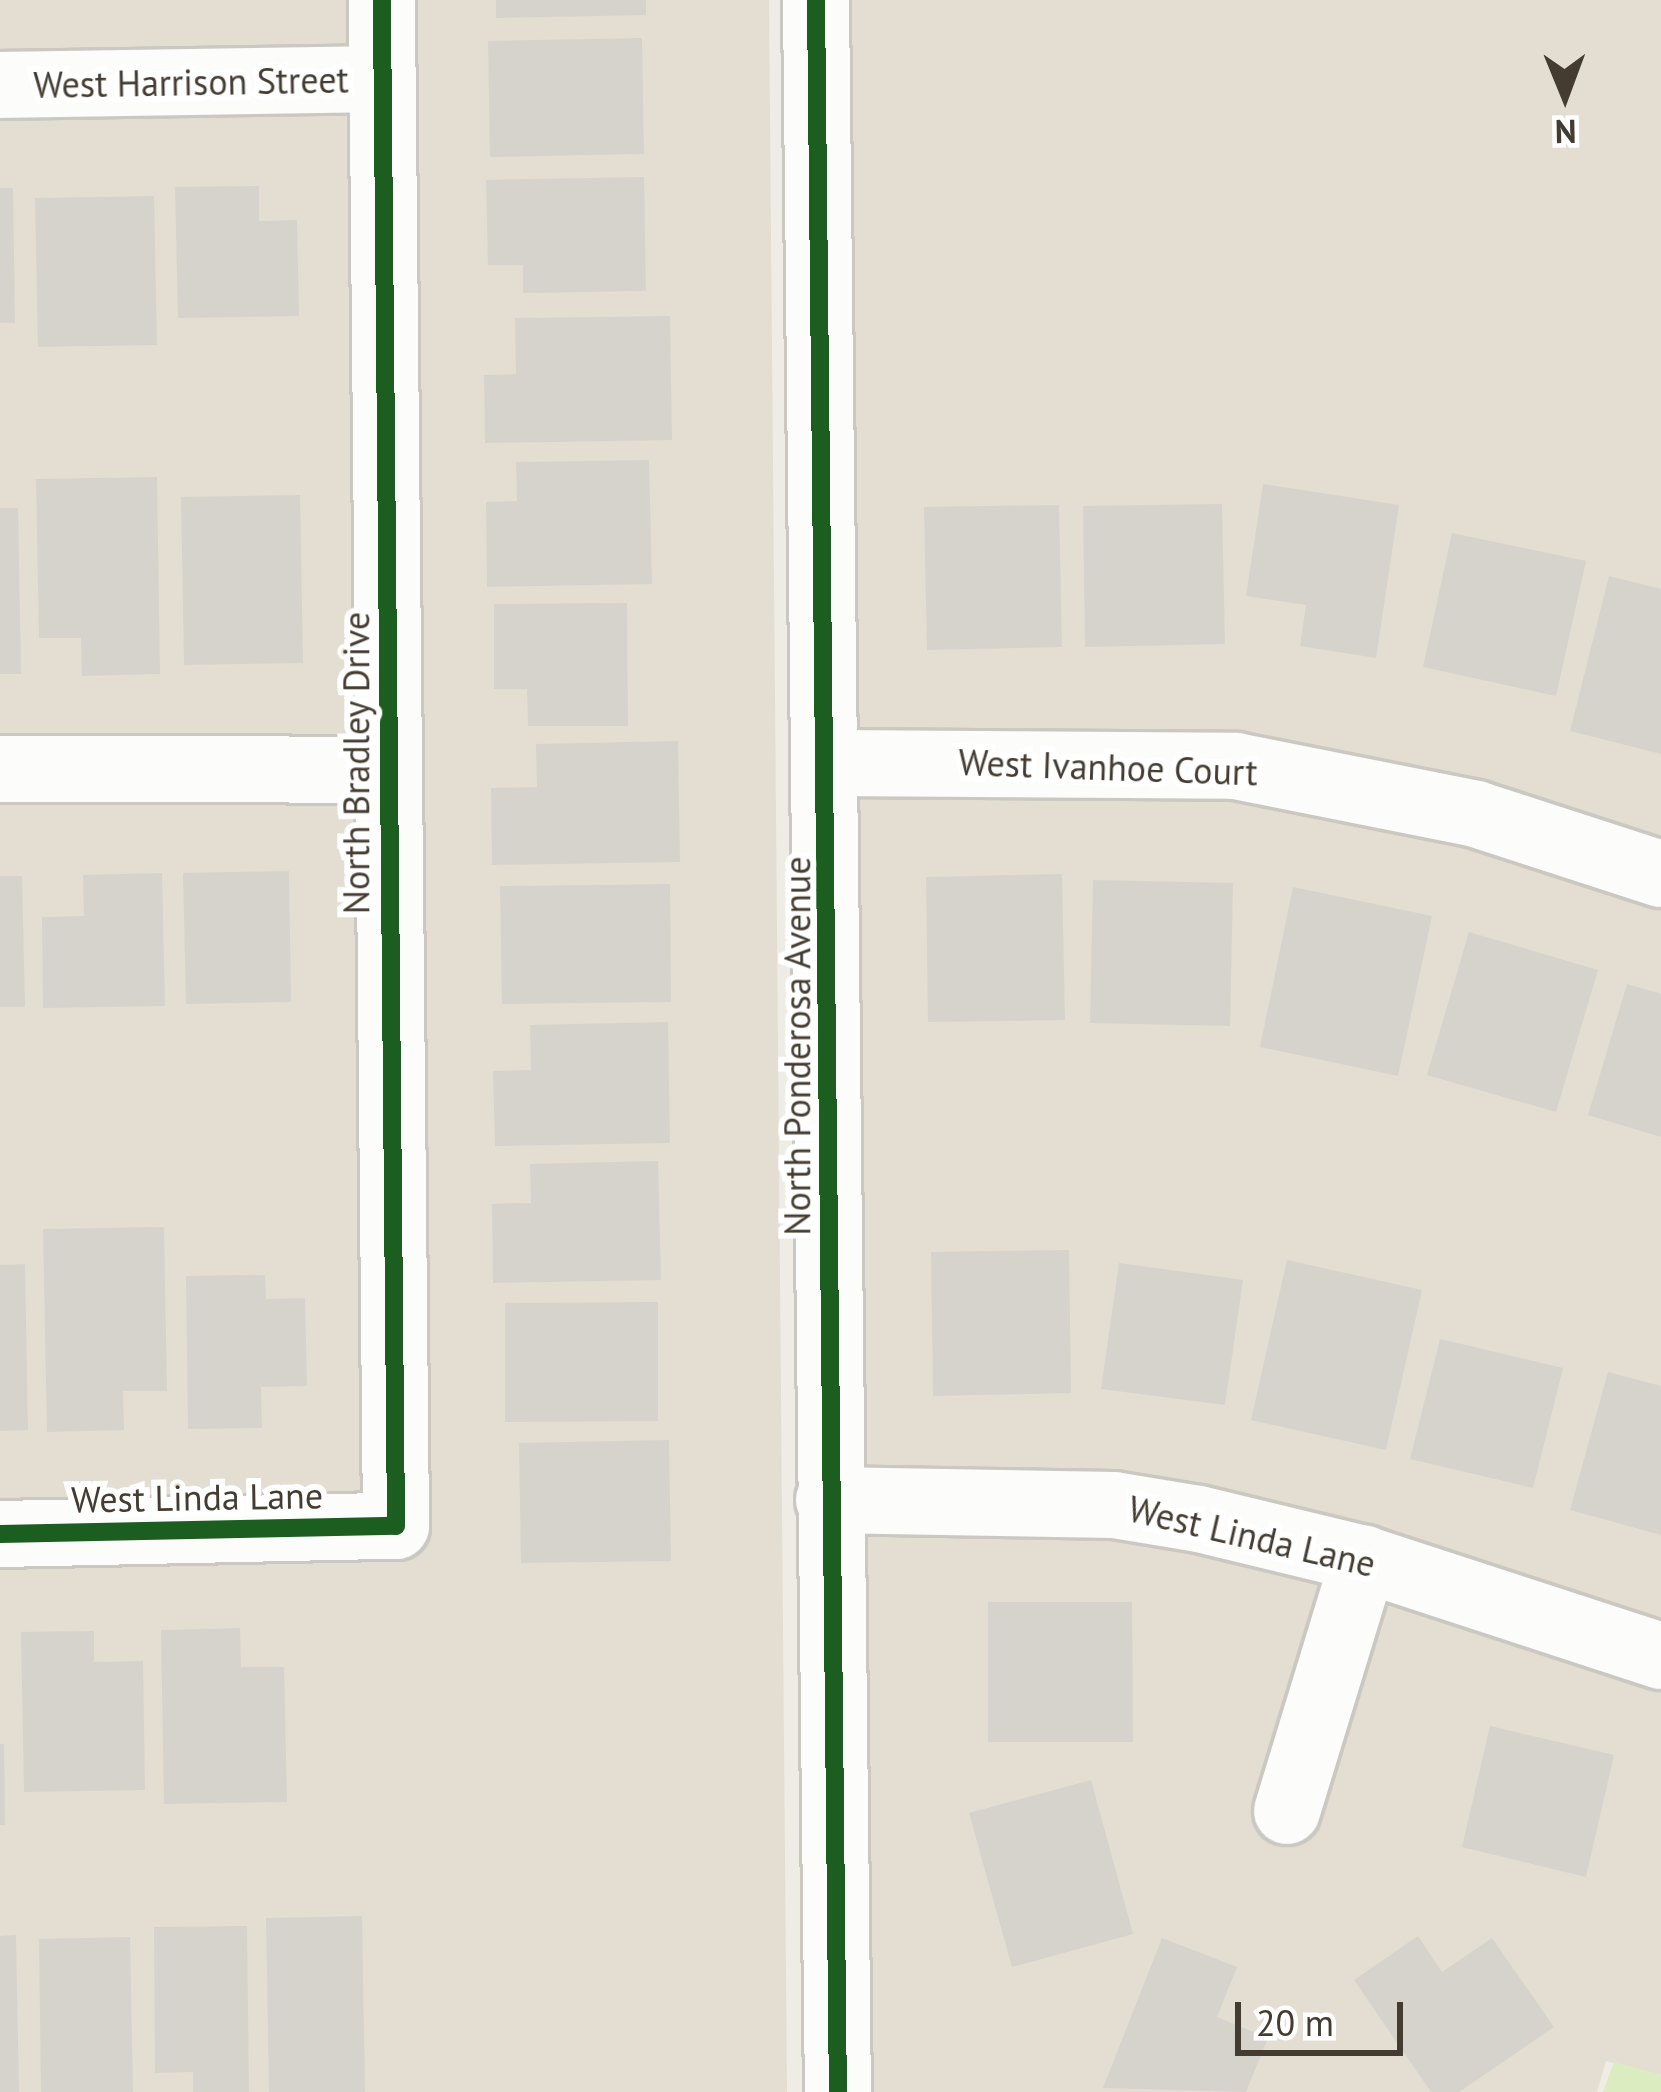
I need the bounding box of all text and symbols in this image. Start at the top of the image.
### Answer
north arrow [1505,36,1625,156]
street label: West Harrison Street [33,58,349,106]
text: N [1554,111,1577,154]
street label: North Bradley Drive [334,611,378,915]
street label: West Ivanhoe Court [958,740,1258,794]
street label: North Ponderosa Avenue [775,856,819,1236]
street label: West Linda Lane [71,1473,323,1521]
street label: West Linda Lane [1124,1487,1380,1585]
scale bar [1241,1978,1409,2052]
text: 20 m [1256,1999,1334,2046]

